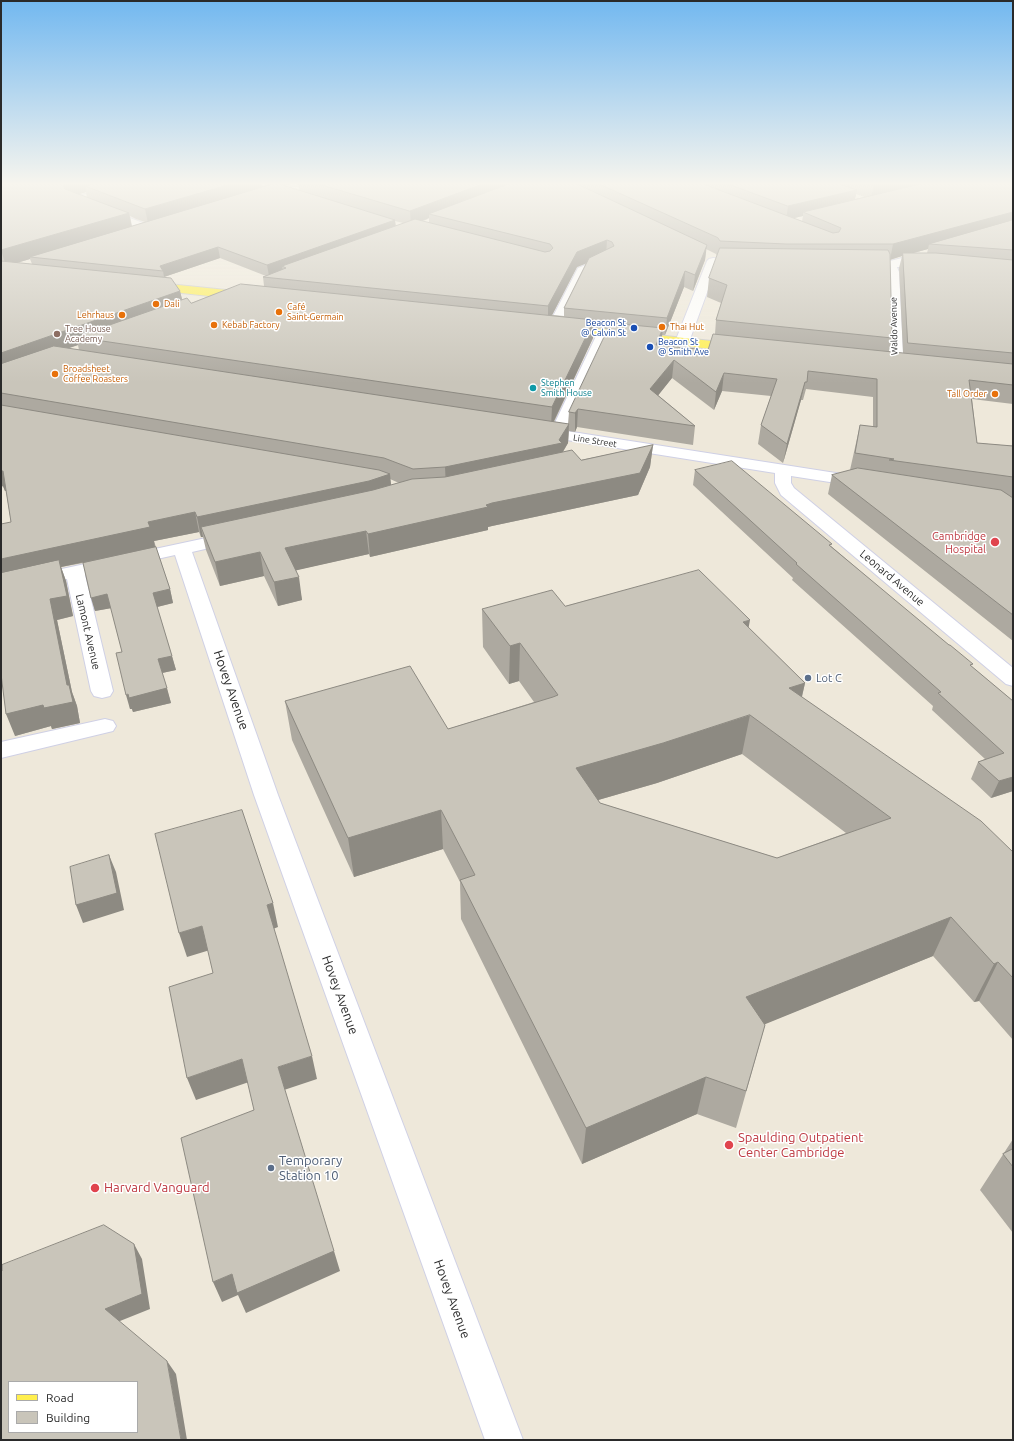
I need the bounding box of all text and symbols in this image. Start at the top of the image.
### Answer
street label: Waldo Avenue [888,297,900,355]
marker: Dali [151,299,161,309]
place label: Dali [164,299,180,309]
place label: Café Saint-Germain [287,302,344,323]
marker: Café Saint-Germain [274,307,284,317]
place label: Lehrhaus [77,310,114,320]
marker: Lehrhaus [117,310,127,320]
place label: Beacon St @ Calvin St [581,318,626,339]
marker: Kebab Factory [209,320,219,330]
place label: Kebab Factory [222,320,279,330]
marker: Thai Hut [657,322,667,332]
place label: Thai Hut [670,322,704,332]
marker: Beacon St @ Calvin St [629,323,639,333]
place label: Tree House Academy [65,324,111,345]
marker: Tree House Academy [52,329,62,339]
place label: Beacon St @ Smith Ave [658,337,709,358]
marker: Beacon St @ Smith Ave [645,342,655,352]
place label: Broadsheet Coffee Roasters [63,364,128,385]
marker: Broadsheet Coffee Roasters [50,369,60,379]
place label: Stephen Smith House [541,378,592,399]
marker: Stephen Smith House [528,383,538,393]
place label: Tall Order [947,389,987,399]
marker: Tall Order [990,389,1000,399]
street label: Line Street [572,432,618,450]
place label: Cambridge Hospital [932,529,986,555]
marker: Cambridge Hospital [989,536,1001,548]
street label: Leonard Avenue [857,547,927,609]
street label: Lamont Avenue [73,593,103,671]
street label: Hovey Avenue [210,648,252,732]
place label: Lot C [816,671,842,685]
marker: Lot C [803,673,813,683]
street label: Hovey Avenue [318,953,362,1037]
place label: Spaulding Outpatient Center Cambridge [738,1130,863,1161]
marker: Spaulding Outpatient Center Cambridge [723,1139,735,1151]
place label: Temporary Station 10 [279,1153,342,1184]
marker: Temporary Station 10 [266,1163,276,1173]
place label: Harvard Vanguard [104,1180,210,1196]
marker: Harvard Vanguard [89,1182,101,1194]
street label: Hovey Avenue [430,1257,474,1341]
legend [8,1381,138,1433]
text: Road [46,1391,74,1404]
text: Building [46,1411,90,1424]

